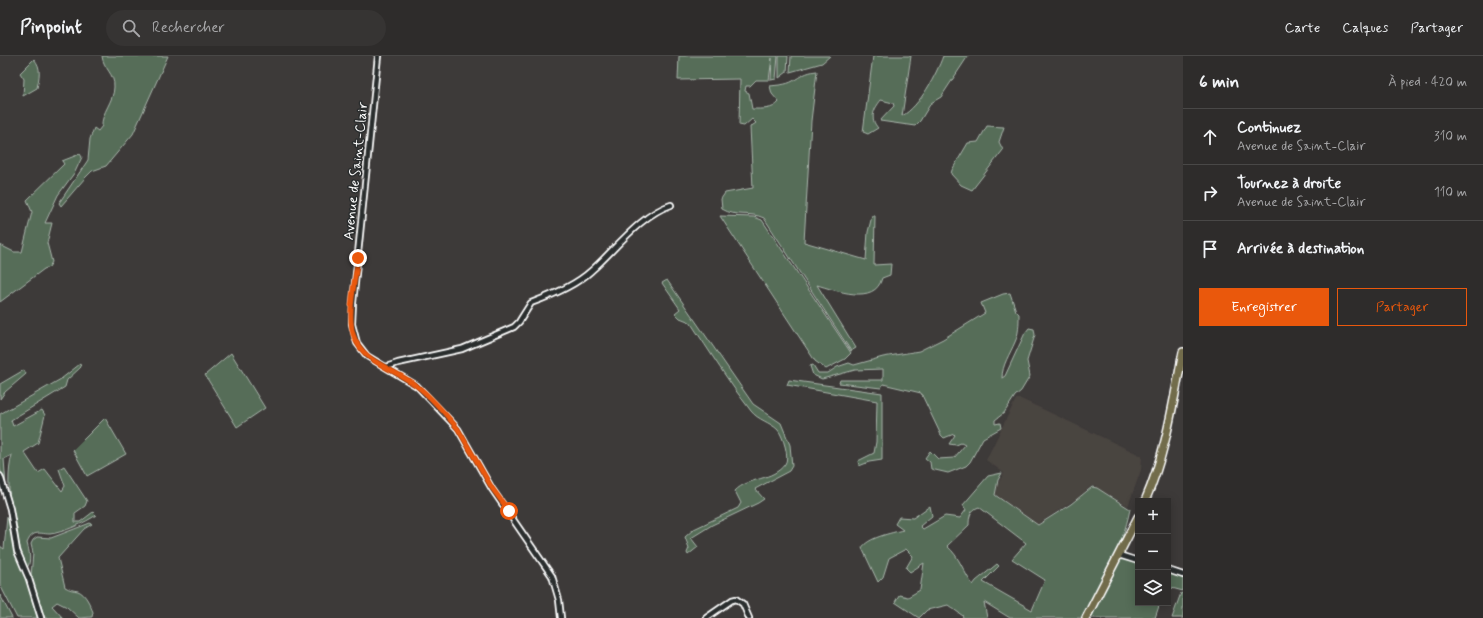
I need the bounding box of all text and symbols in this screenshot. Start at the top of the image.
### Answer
search box [106,10,386,46]
text: Pinpoint [20,15,82,40]
icon: search [120,17,142,39]
text: Rechercher [152,18,225,38]
text: Carte [1284,19,1320,37]
text: Calques [1342,19,1388,37]
text: Partager [1410,19,1463,37]
text: 6 min [1199,71,1239,93]
text: À pied · 420 m [1388,74,1467,91]
street label: Avenue de Saint-Clair [340,101,372,241]
text: Continuez [1237,118,1301,138]
icon: ahead [1199,126,1221,148]
text: 310 m [1434,128,1467,145]
text: Avenue de Saint-Clair [1237,138,1366,155]
text: Tournez à droite [1237,174,1341,194]
icon: right [1199,182,1221,204]
text: 110 m [1434,184,1467,201]
text: Avenue de Saint-Clair [1237,194,1366,211]
icon: arrive [1199,238,1221,260]
text: Arrivée à destination [1237,239,1364,259]
route end [349,249,367,267]
button: Enregistrer [1199,288,1329,326]
button: Partager [1337,288,1467,326]
map controls [1135,498,1171,606]
button: + [1135,498,1171,534]
route start [500,502,518,520]
button: − [1135,534,1171,570]
button: layers [1135,570,1171,606]

